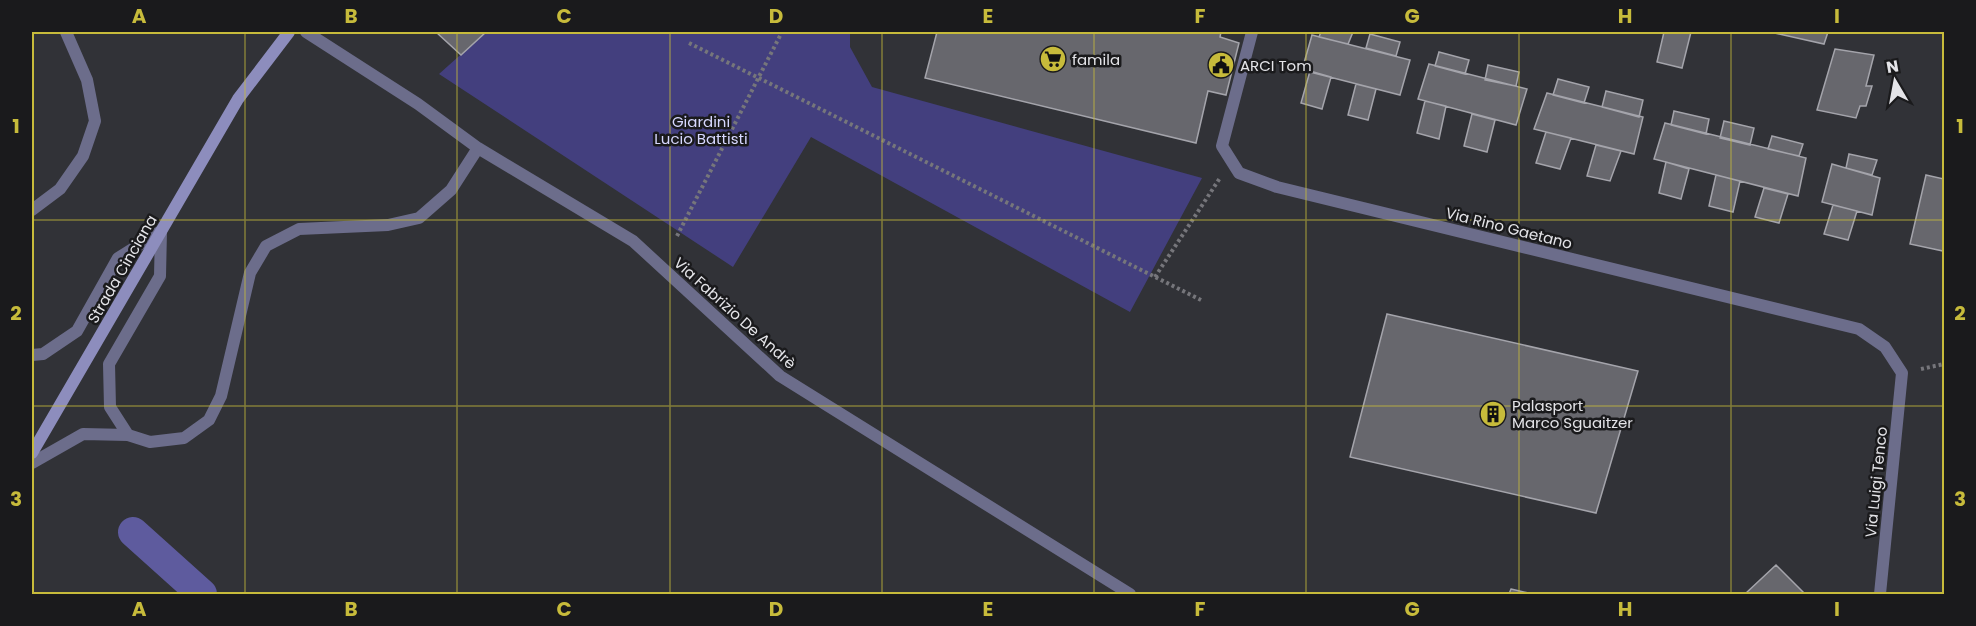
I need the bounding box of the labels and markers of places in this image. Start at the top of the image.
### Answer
supermarket icon: famila [1038,44,1068,74]
place label: famila [1072,49,1120,70]
public building icon: ARCI Tom [1206,50,1236,80]
place label: ARCI Tom [1240,55,1312,76]
place label: Palasport Marco Sguaitzer [1512,395,1633,433]
building icon: Palasport Marco Sguaitzer [1478,399,1508,429]

